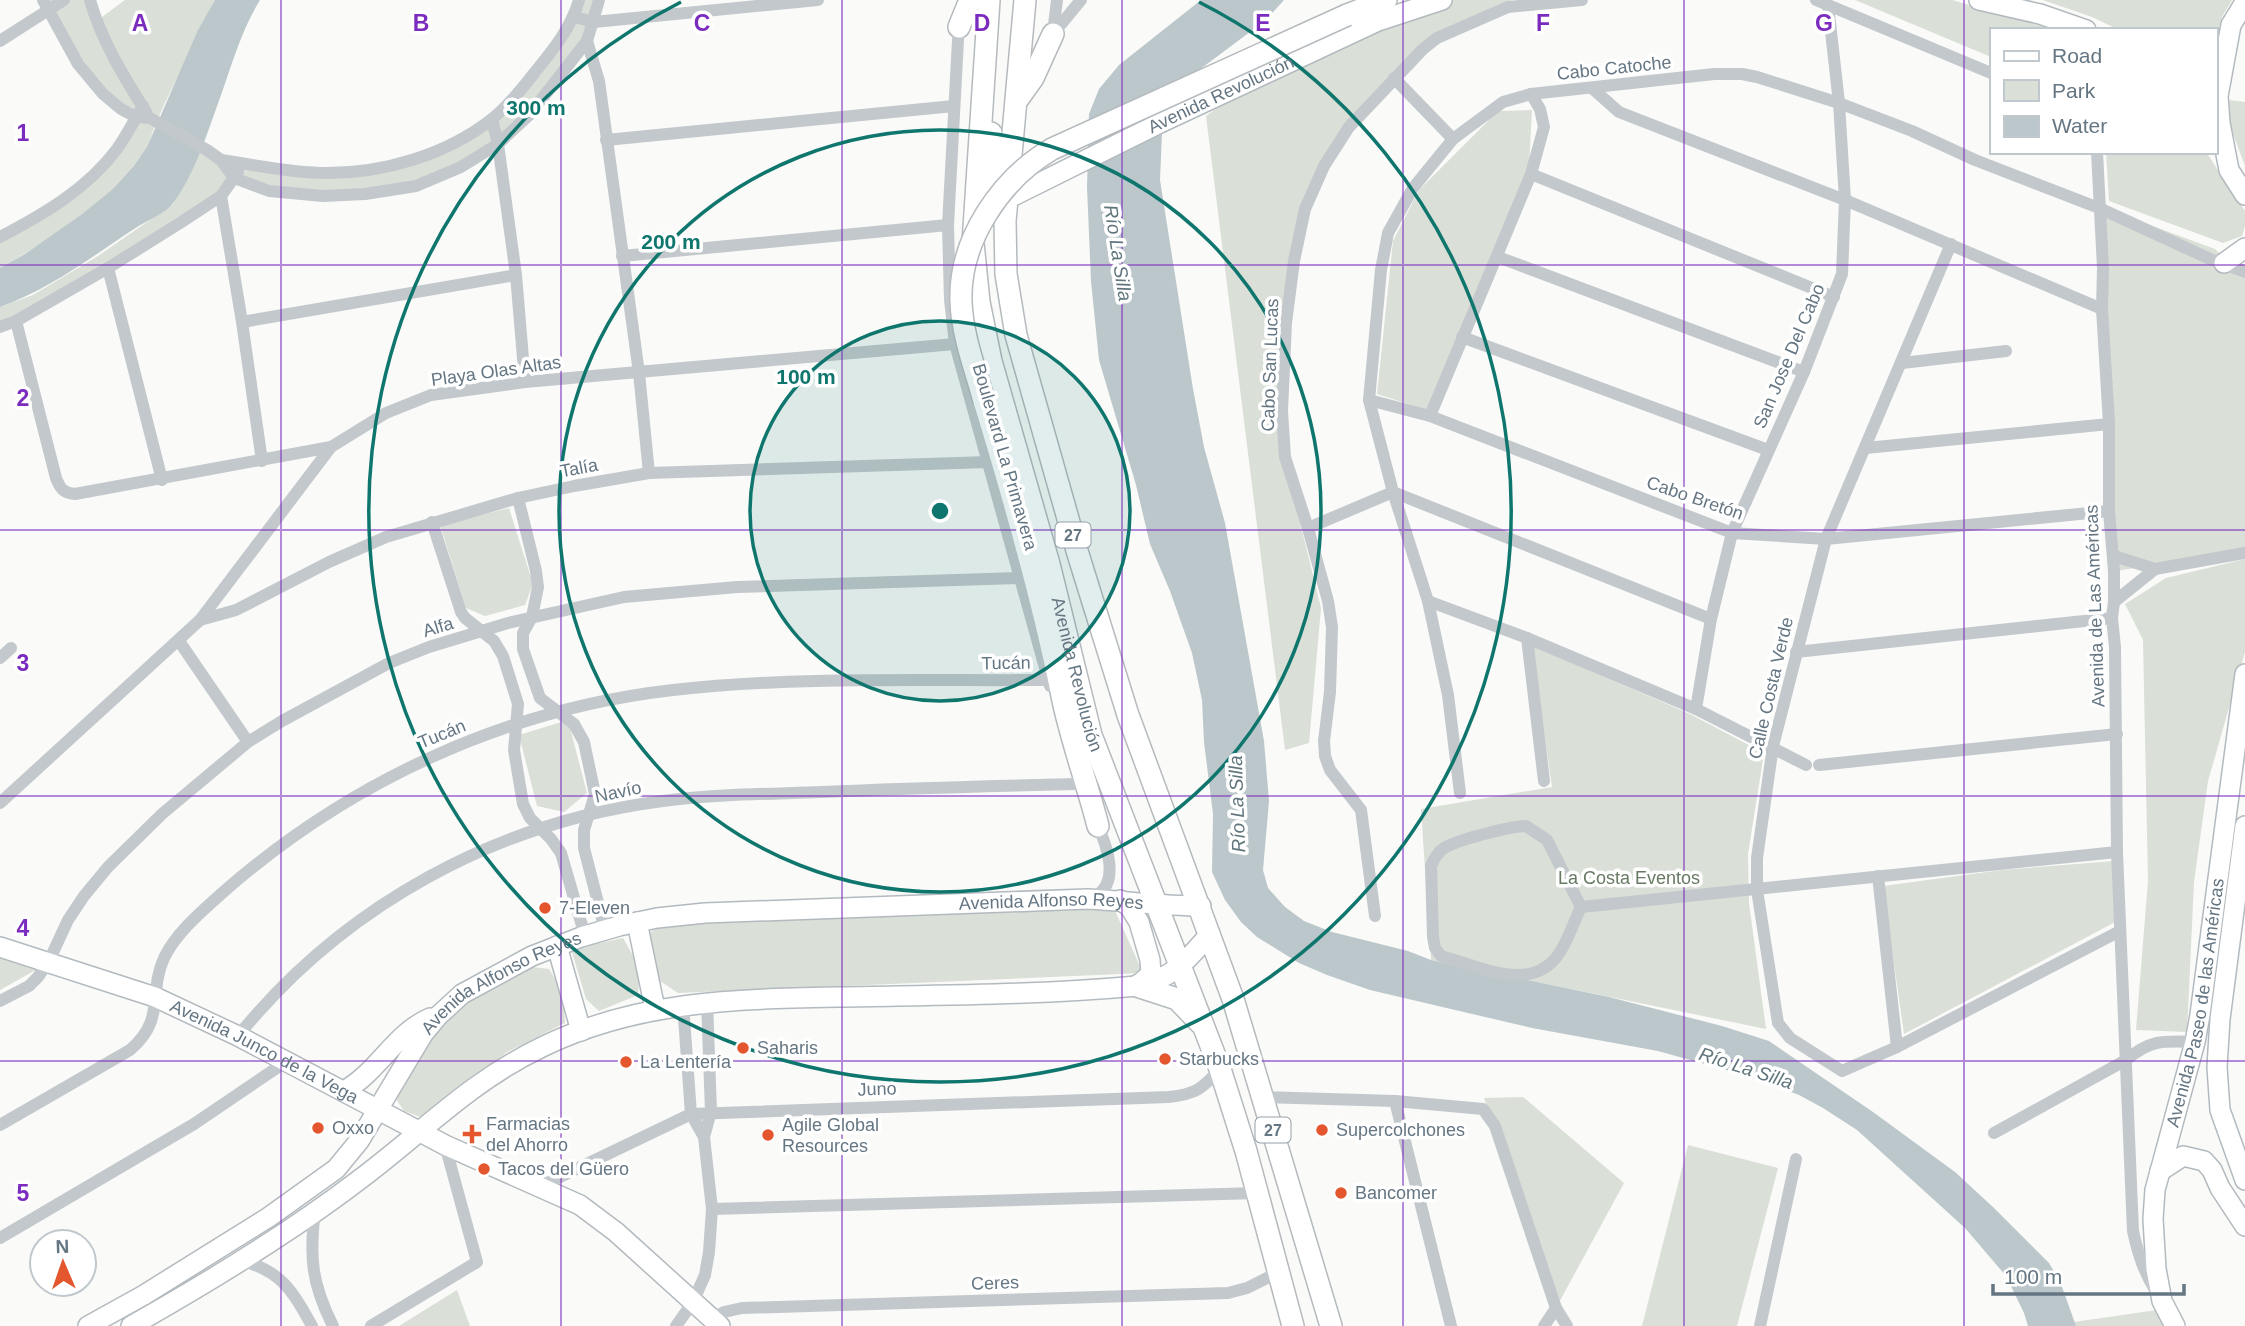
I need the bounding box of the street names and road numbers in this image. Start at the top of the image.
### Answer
street label: Avenida Revolución [1145,52,1297,137]
street label: Cabo Catoche [1556,52,1672,84]
street label: San Jose Del Cabo [1749,281,1829,431]
street label: Cabo San Lucas [1258,298,1282,432]
street label: Playa Olas Altas [430,352,562,390]
street label: Boulevard La Primavera [969,361,1041,554]
street label: Talía [558,454,601,481]
street label: Cabo Bretón [1644,472,1746,524]
street label: Avenida de Las Américas [2081,504,2109,708]
road number: 27 [1056,522,1090,548]
street label: Avenida Revolución [1047,595,1107,755]
street label: Alfa [420,613,457,641]
street label: Calle Costa Verde [1745,615,1797,761]
street label: Tucán [981,653,1031,673]
street label: Tucán [415,715,469,753]
street label: Navío [593,777,643,807]
street label: Avenida Paseo de las Américas [2162,877,2228,1129]
street label: Avenida Alfonso Reyes [958,889,1144,914]
street label: Avenida Alfonso Reyes [417,928,584,1038]
street label: Avenida Junco de la Vega [167,996,362,1108]
street label: Juno [857,1078,897,1100]
road number: 27 [1256,1118,1290,1142]
street label: Ceres [971,1272,1019,1294]

